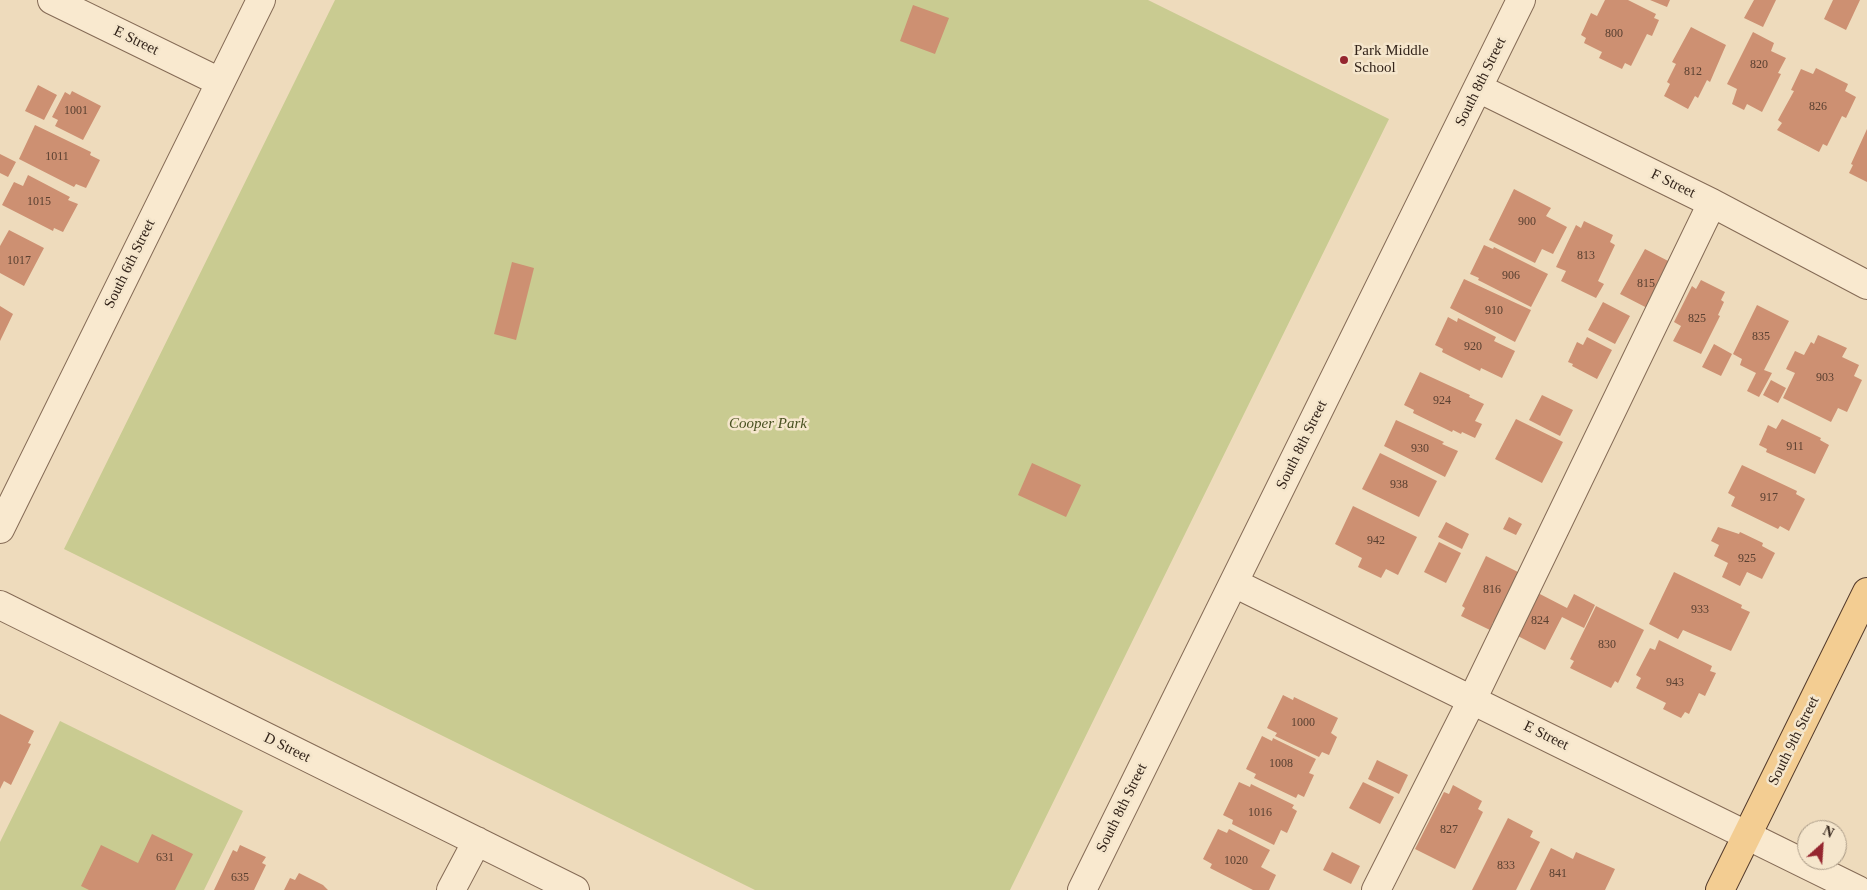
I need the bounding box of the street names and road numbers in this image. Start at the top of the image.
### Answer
street label: E Street [111,22,161,60]
street label: South 8th Street [1452,35,1510,129]
street label: F Street [1648,166,1698,202]
street label: South 6th Street [101,217,159,311]
street label: South 8th Street [1273,398,1331,492]
street label: South 9th Street [1765,694,1823,788]
street label: E Street [1521,717,1571,755]
street label: D Street [261,729,313,767]
street label: South 8th Street [1093,761,1151,855]

